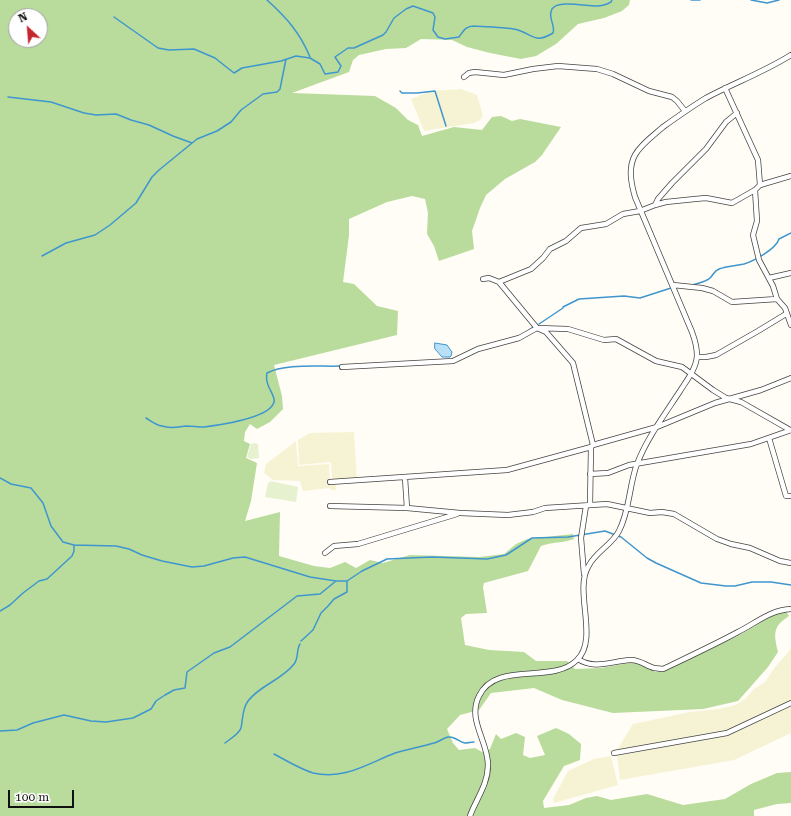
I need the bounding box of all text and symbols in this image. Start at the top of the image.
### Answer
north arrow [8,8,48,48]
text: N [16,10,30,25]
scale bar [10,782,76,808]
text: 100 m [15,790,49,804]

